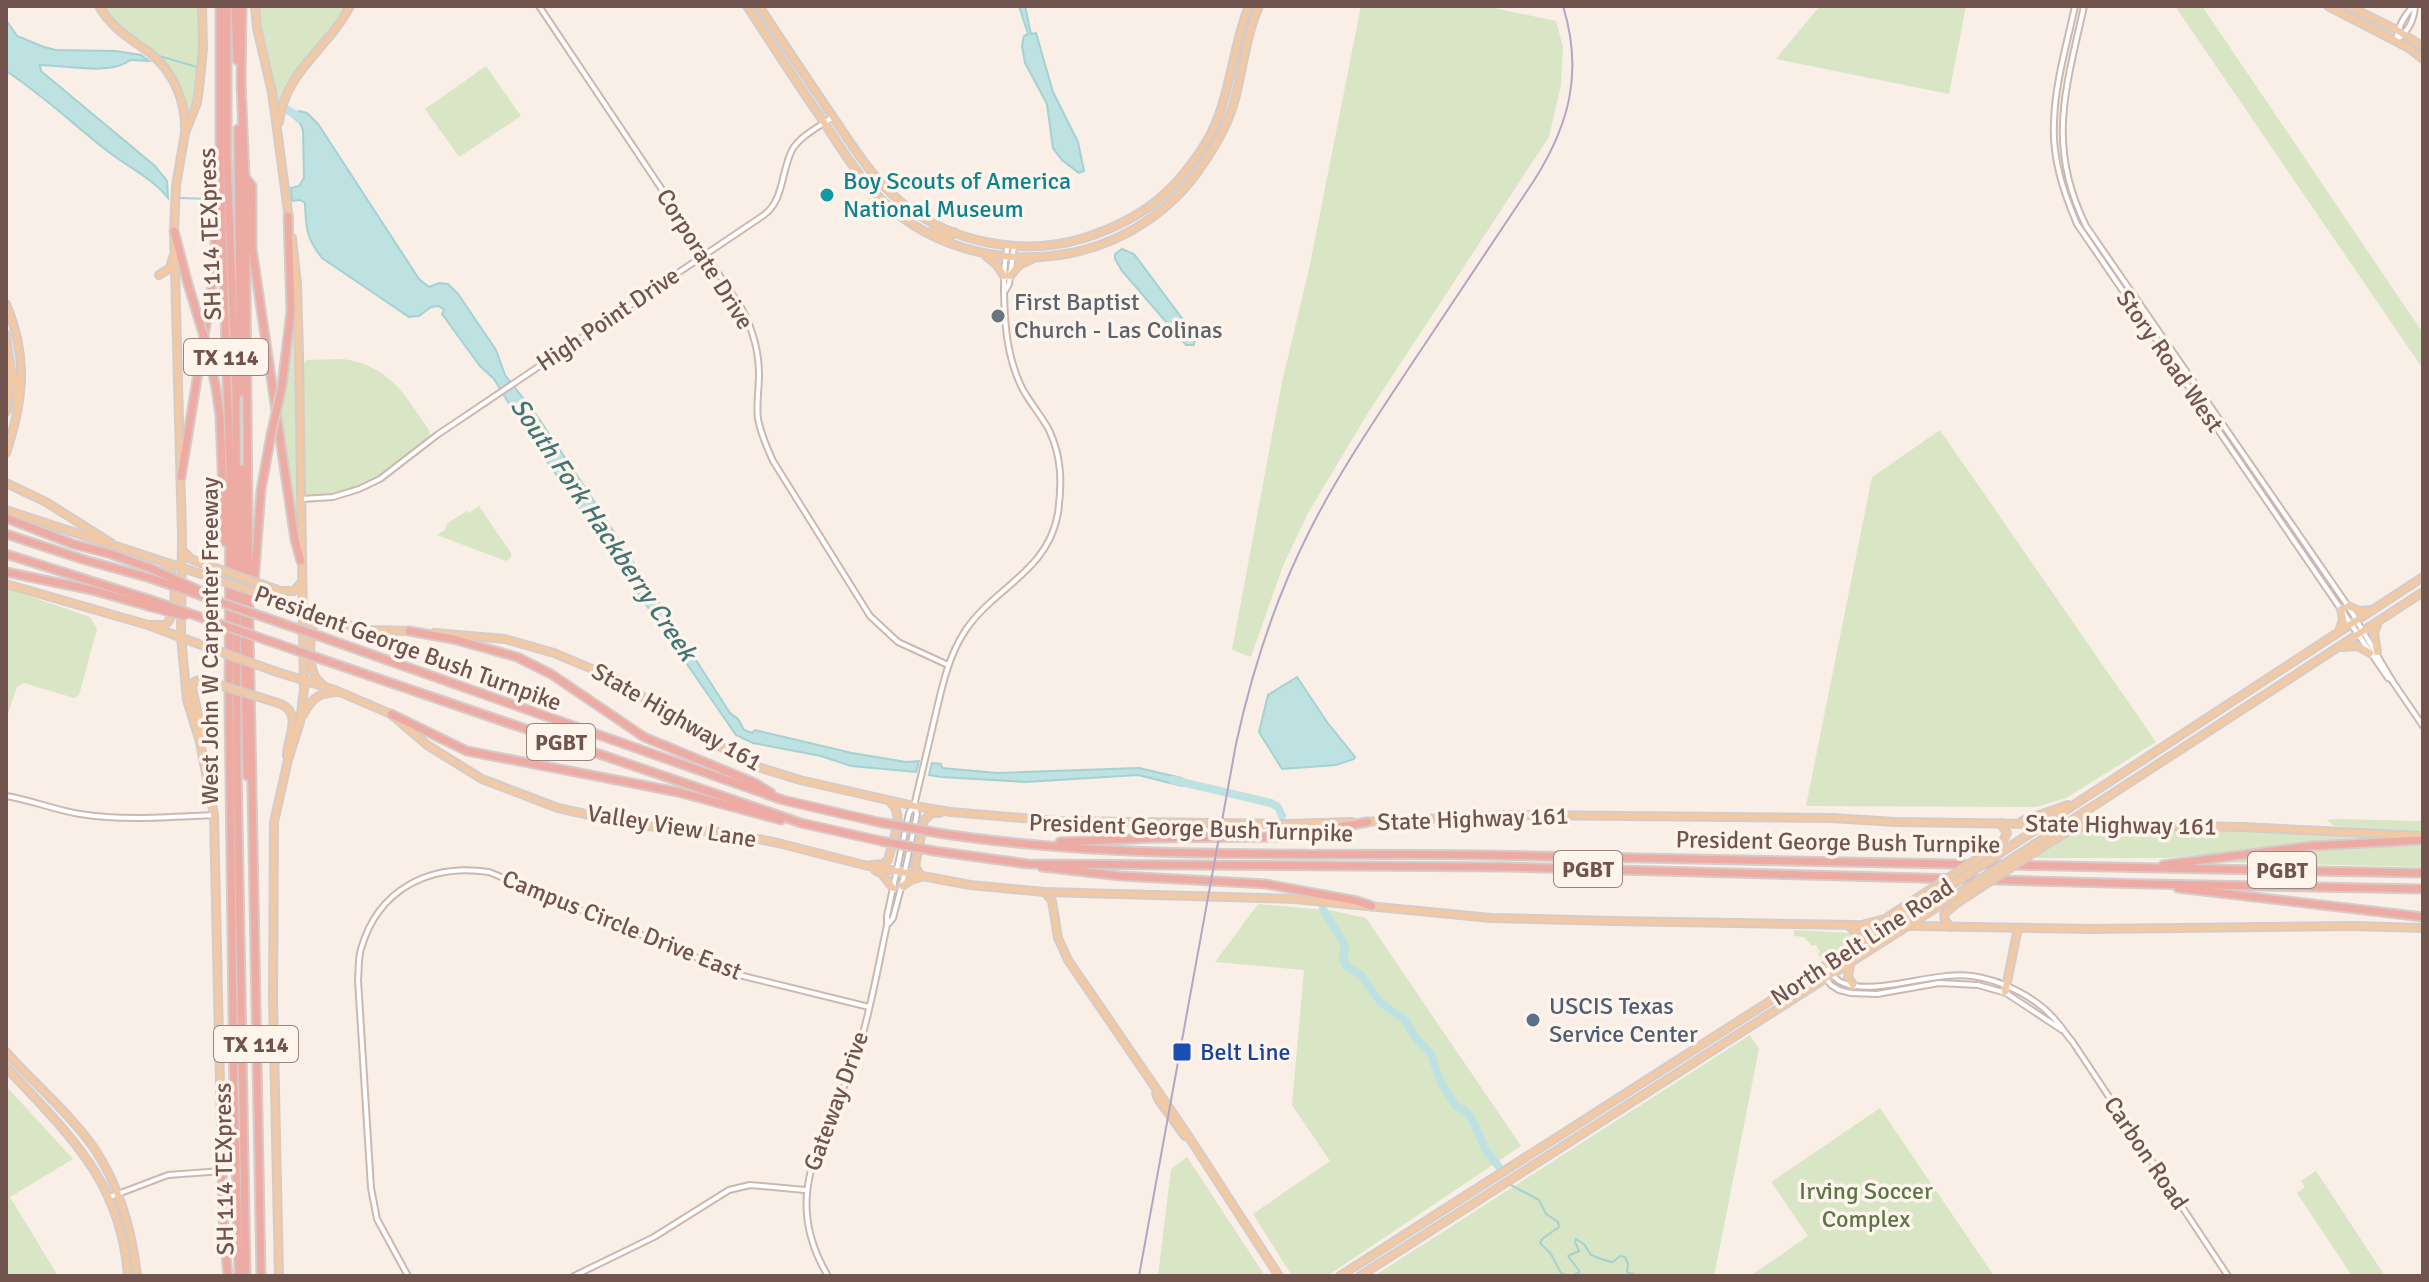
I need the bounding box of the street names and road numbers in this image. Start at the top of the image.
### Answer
street label: SH 114 TEXpress [192,147,228,321]
street label: Corporate Drive [650,183,760,335]
street label: High Point Drive [531,260,685,378]
street label: Story Road West [2110,284,2230,438]
road number: TX 114 [184,339,268,375]
street label: West John W Carpenter Freeway [195,477,225,805]
street label: President George Bush Turnpike [250,578,566,718]
street label: State Highway 161 [587,656,767,778]
road number: PGBT [527,724,595,760]
street label: Valley View Lane [585,798,759,854]
street label: State Highway 161 [1377,801,1569,837]
street label: President George Bush Turnpike [1028,807,1354,849]
street label: State Highway 161 [2025,808,2217,842]
street label: President George Bush Turnpike [1675,824,2001,860]
road number: PGBT [1554,851,1622,887]
road number: PGBT [2248,852,2316,888]
street label: Campus Circle Drive East [498,863,746,987]
street label: North Belt Line Road [1765,872,1959,1012]
road number: TX 114 [214,1026,298,1062]
street label: Gateway Drive [797,1027,875,1175]
street label: SH 114 TEXpress [207,1082,241,1256]
street label: Carbon Road [2097,1091,2195,1215]

